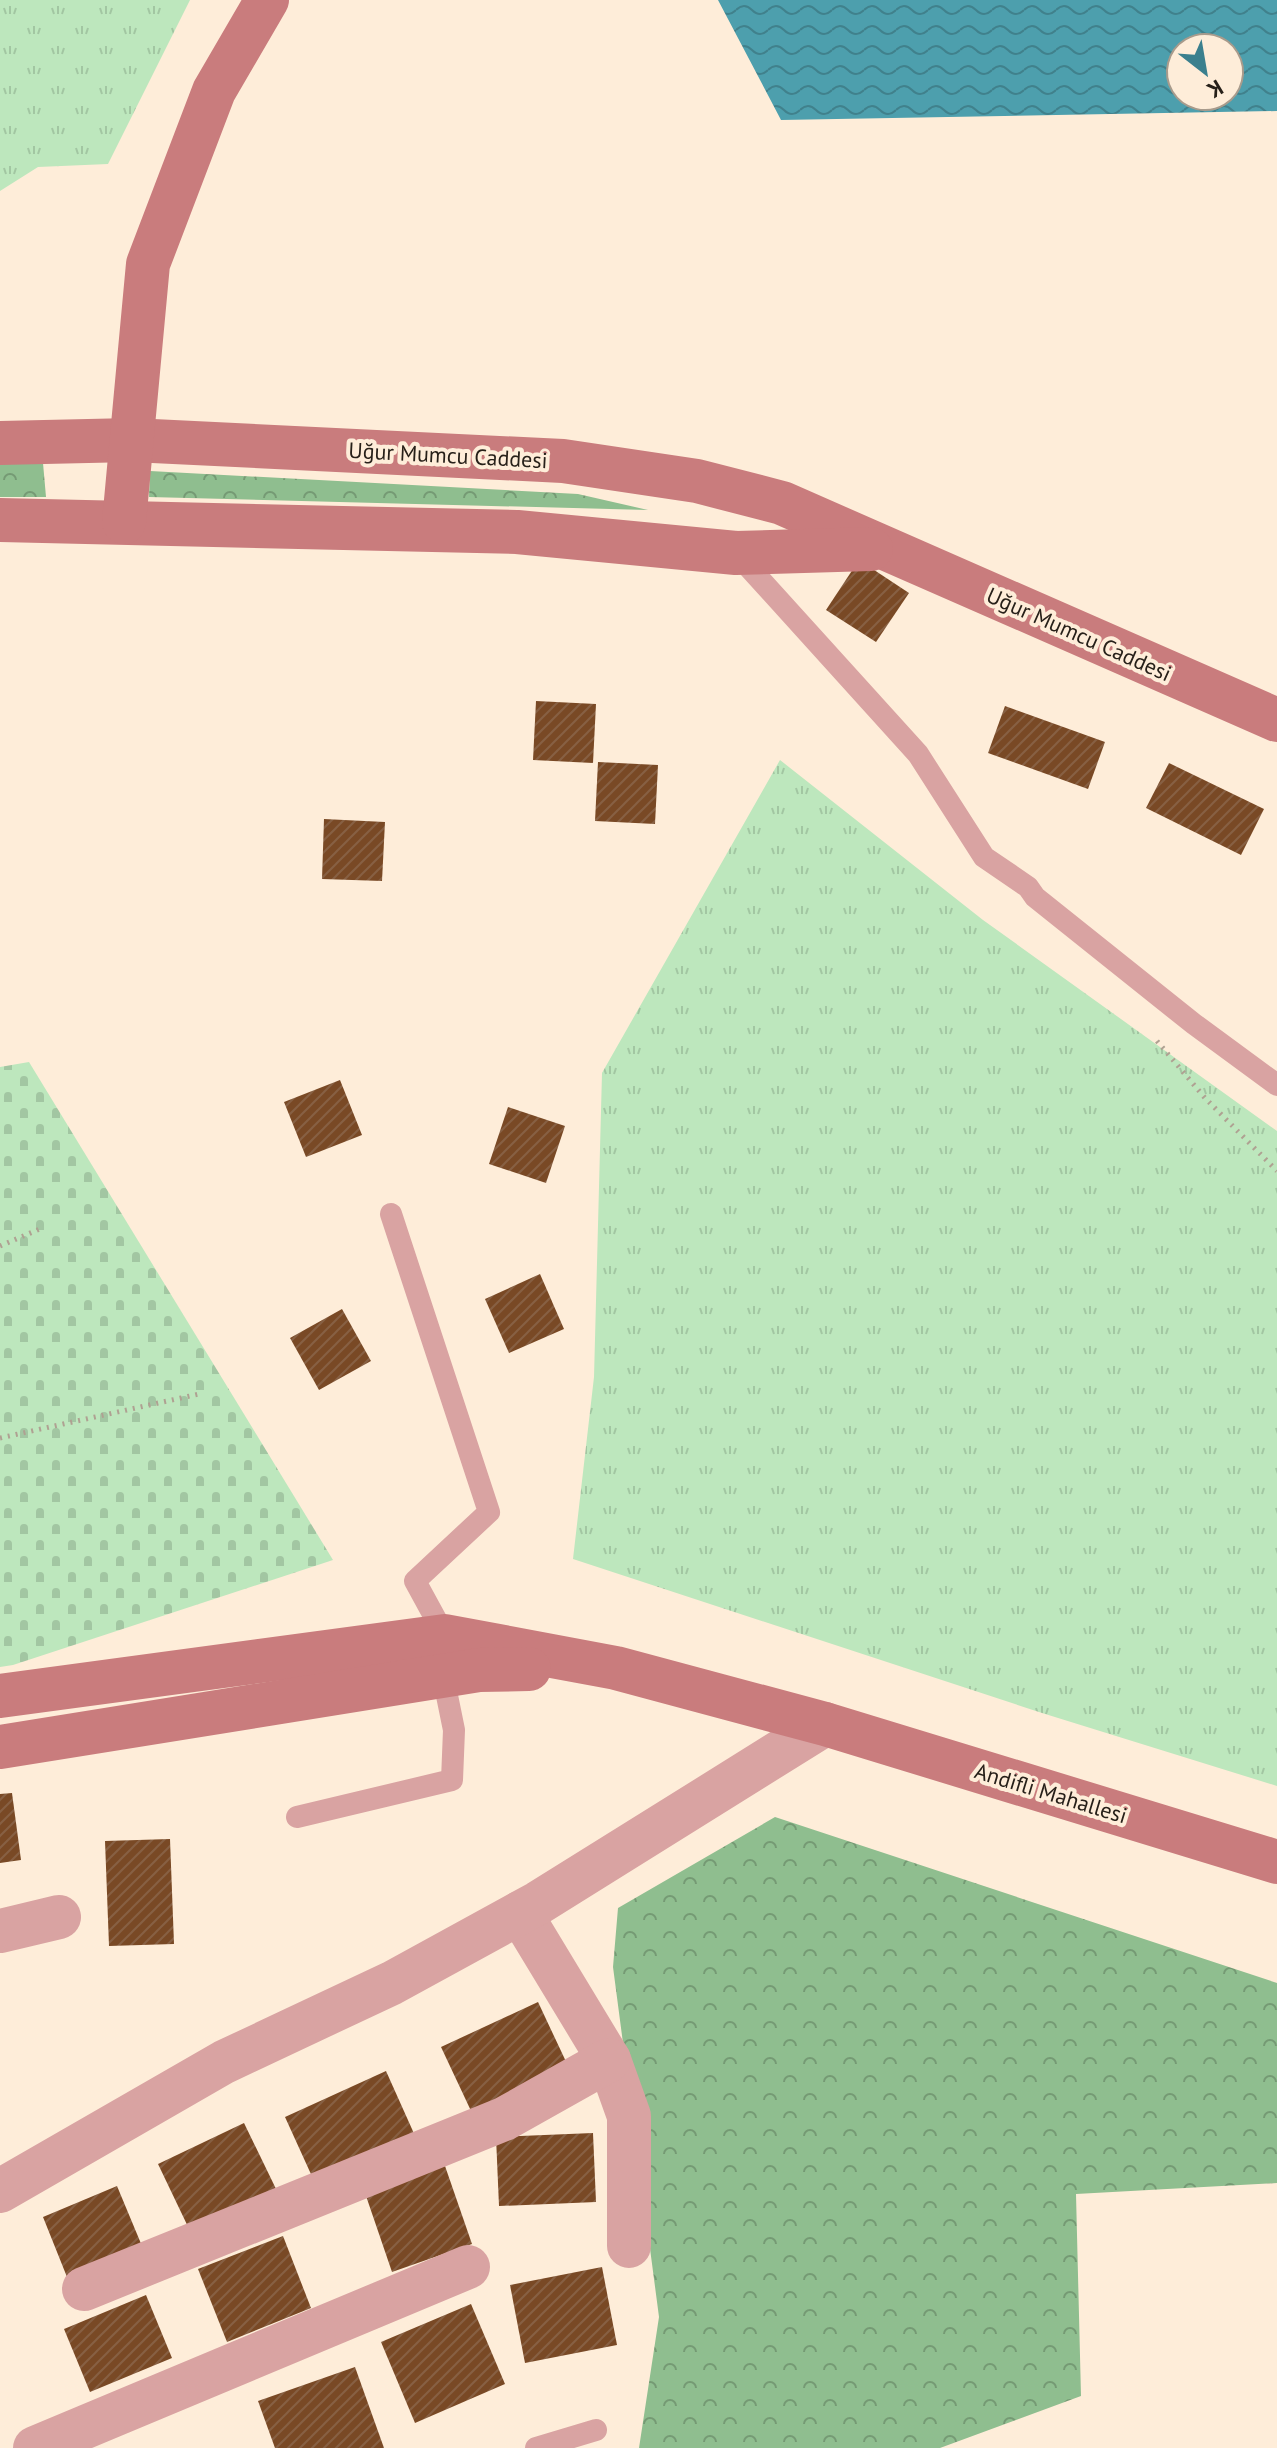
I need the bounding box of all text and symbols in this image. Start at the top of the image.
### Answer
north arrow [1165,32,1245,112]
text: K [1202,74,1228,105]
street label: Uğur Mumcu Caddesi [348,436,548,474]
street label: Uğur Mumcu Caddesi [982,581,1176,687]
street label: Andifli Mahallesi [972,1757,1130,1829]

